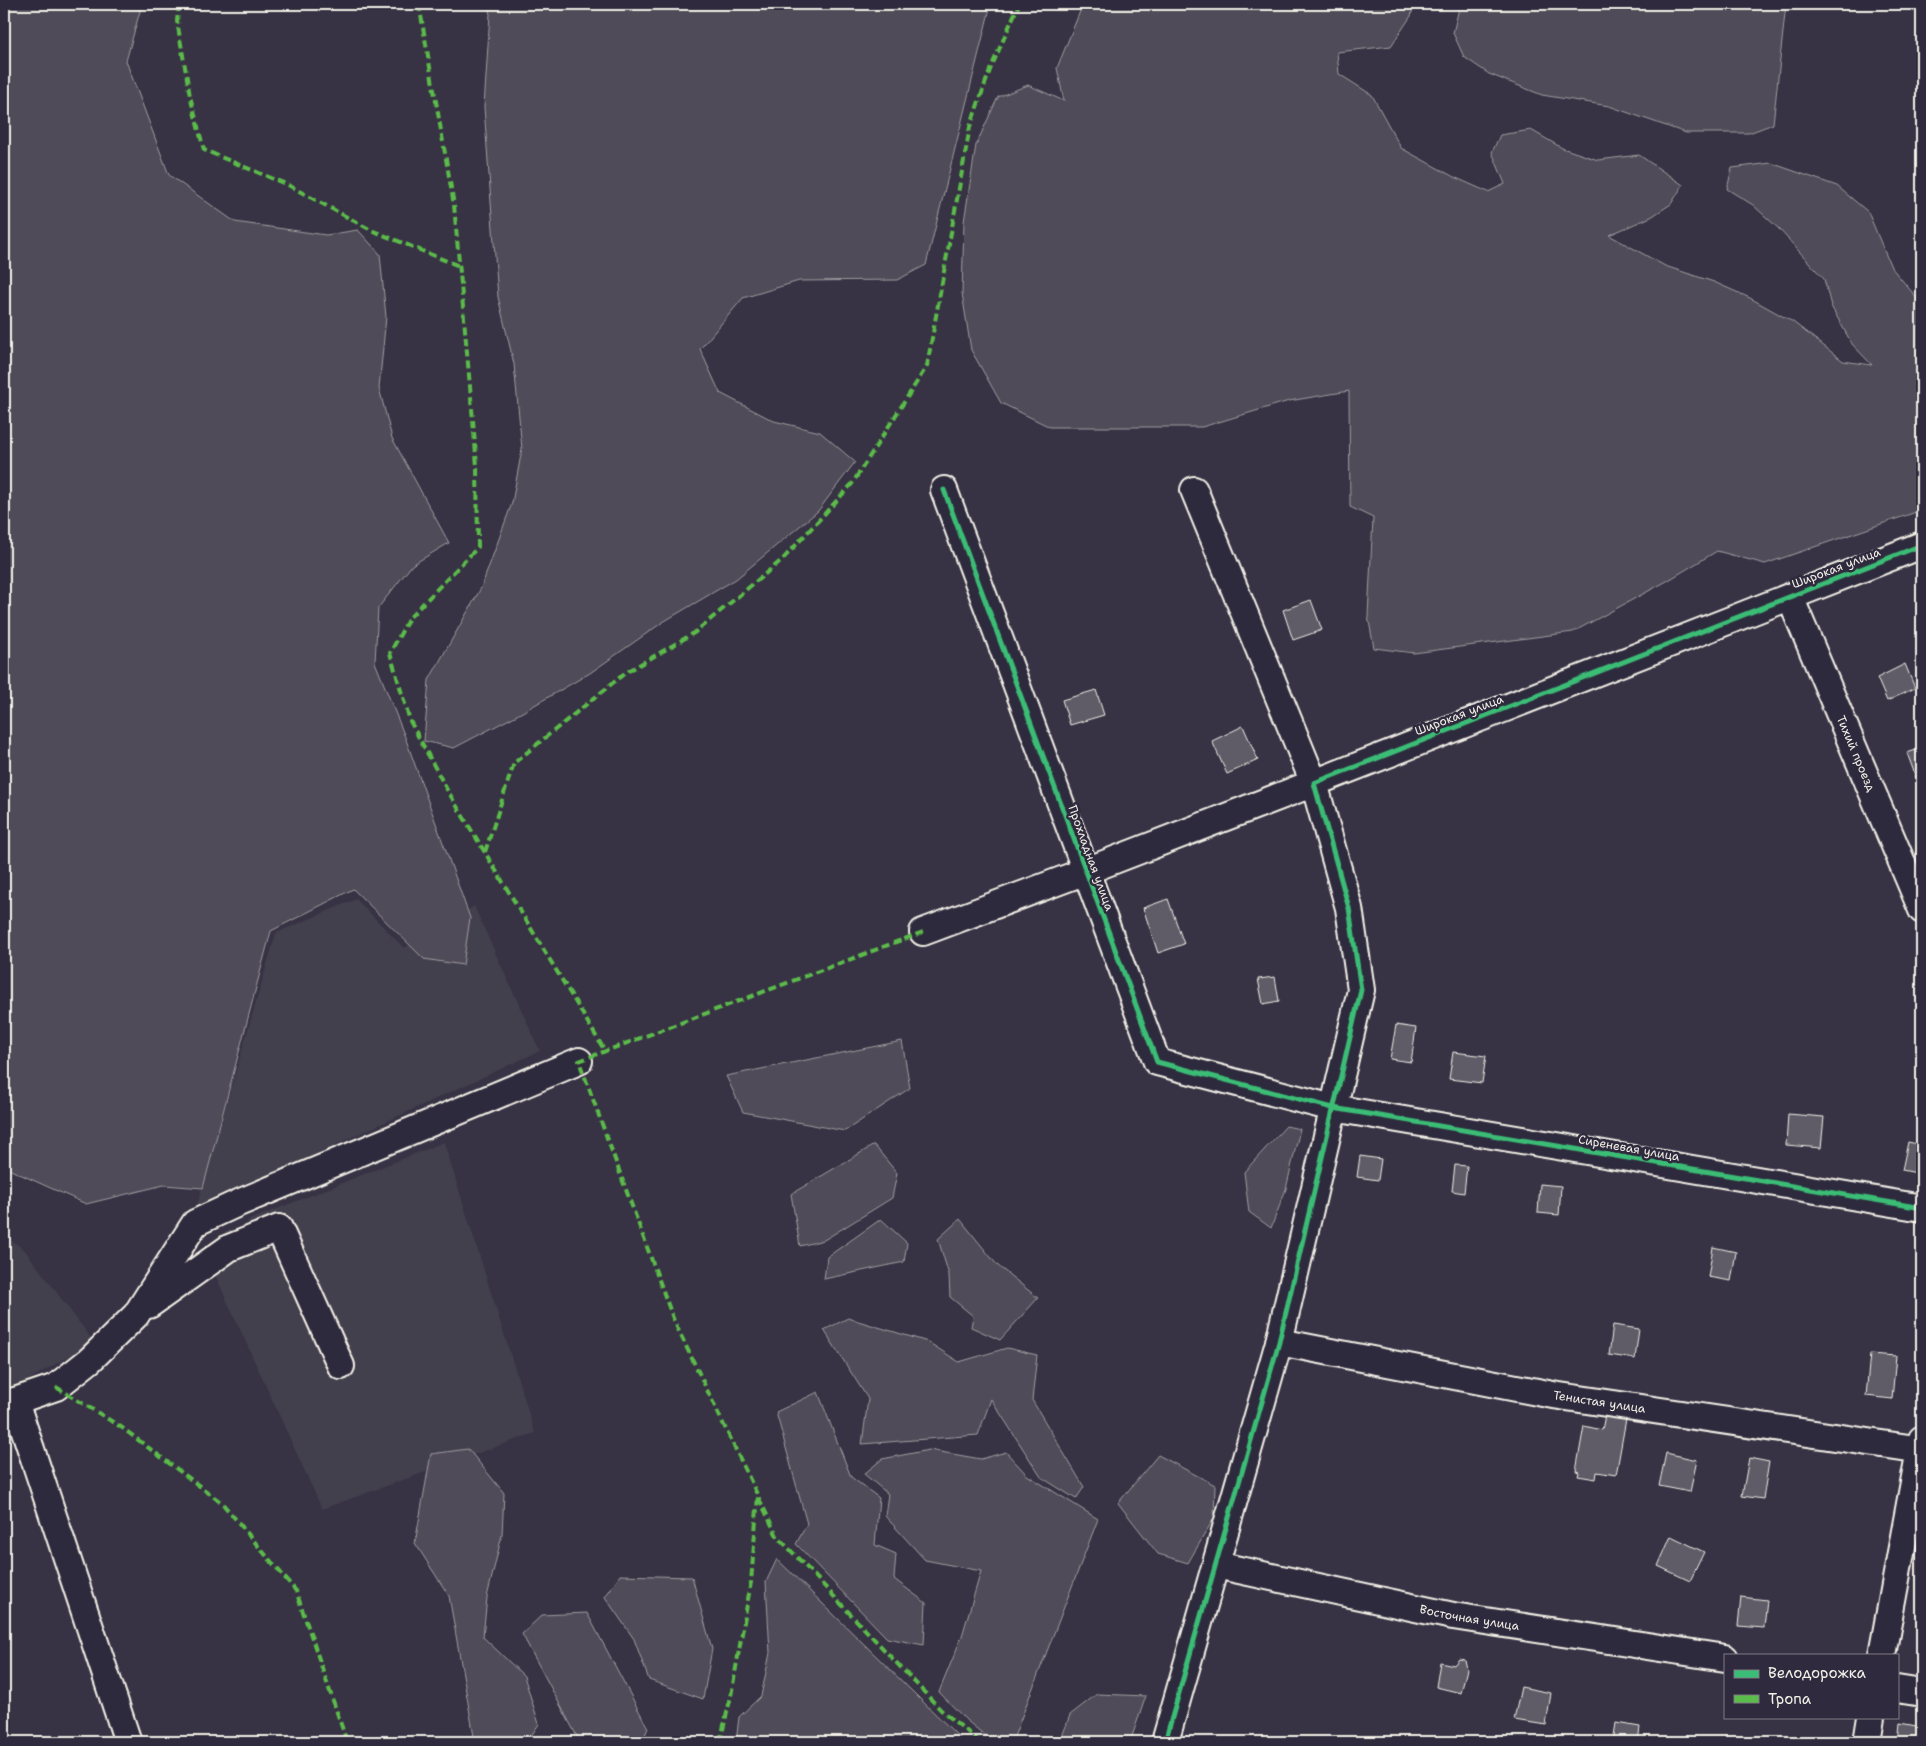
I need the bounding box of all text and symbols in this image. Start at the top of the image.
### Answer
street label: Широкая улица [1789,544,1883,592]
street label: Широкая улица [1412,691,1506,739]
street label: Тихий проезд [1833,713,1879,795]
street label: Прохладная улица [1064,803,1118,914]
street label: Сиреневая улица [1577,1131,1682,1165]
street label: Тенистая улица [1552,1387,1647,1417]
street label: Восточная улица [1418,1601,1521,1634]
legend [1724,1654,1898,1718]
text: Велодорожка [1768,1663,1867,1683]
text: Тропа [1768,1689,1812,1709]

